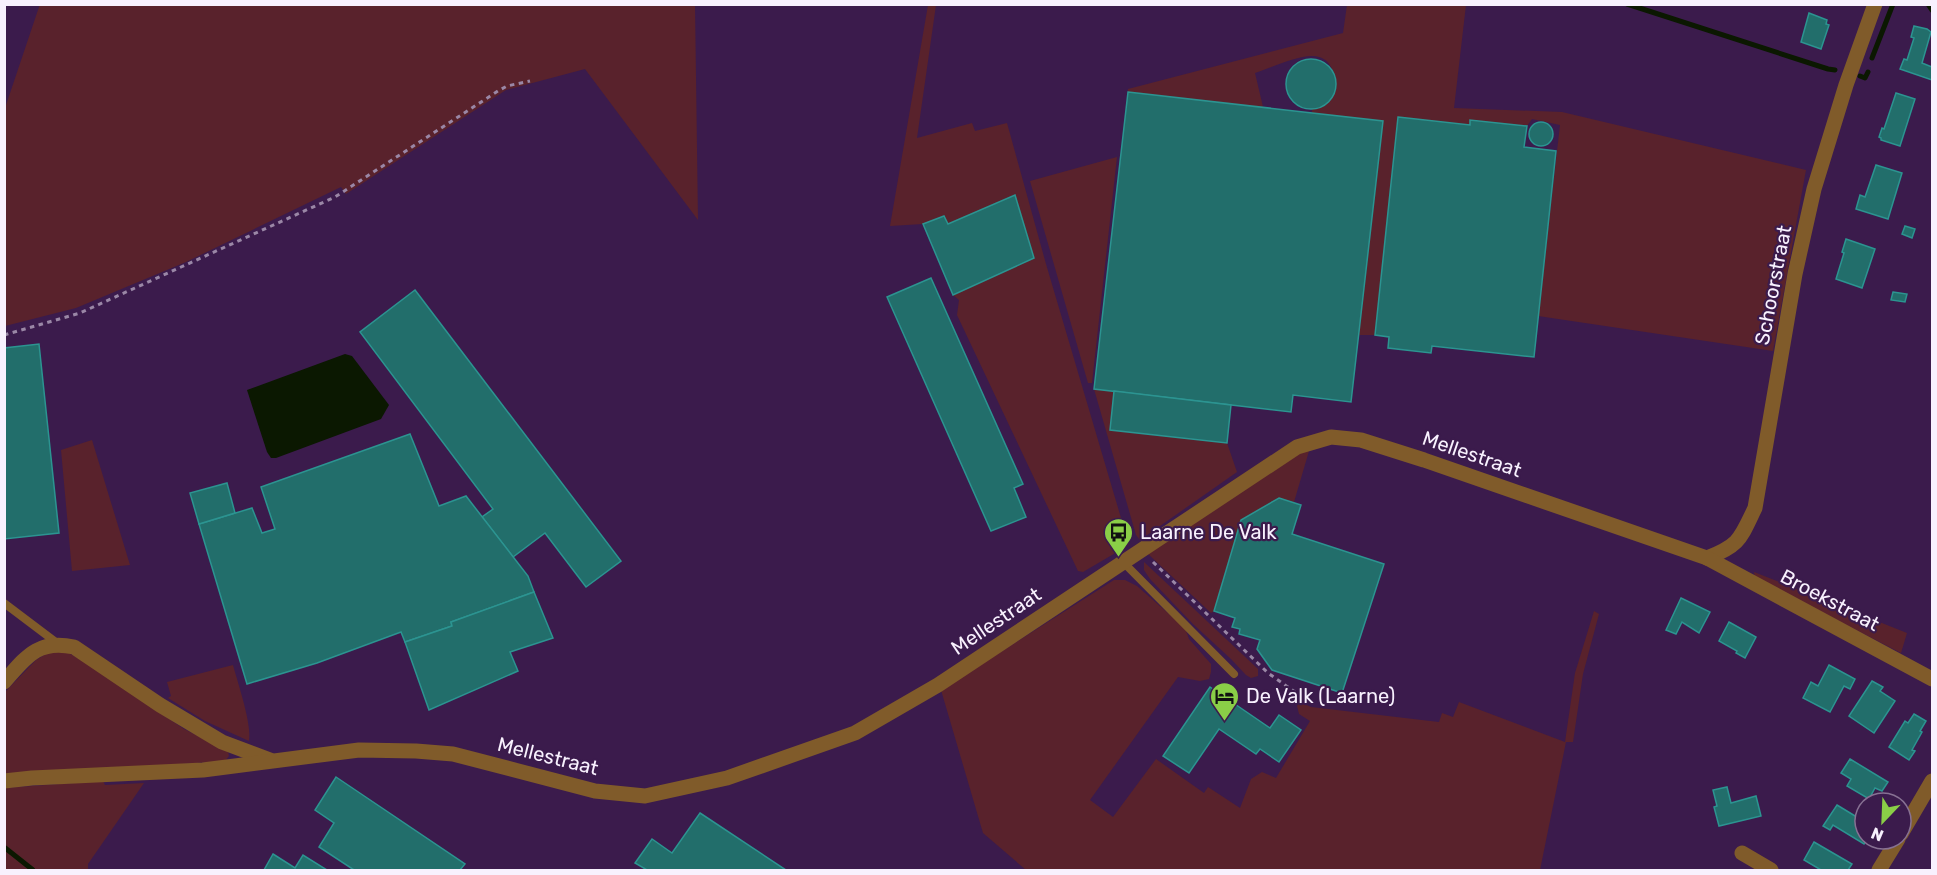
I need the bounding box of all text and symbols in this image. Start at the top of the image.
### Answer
street label: Schoorstraat [1750,223,1796,347]
street label: Mellestraat [1419,426,1525,482]
bus stop icon: Laarne De Valk [1103,516,1135,558]
place label: Laarne De Valk [1140,520,1277,544]
street label: Broekstraat [1776,564,1884,636]
street label: Mellestraat [946,582,1046,660]
hotel icon: De Valk (Laarne) [1209,680,1241,722]
place label: De Valk (Laarne) [1246,684,1395,708]
street label: Mellestraat [495,732,601,780]
north arrow [1853,791,1913,851]
text: N [1868,823,1886,845]

